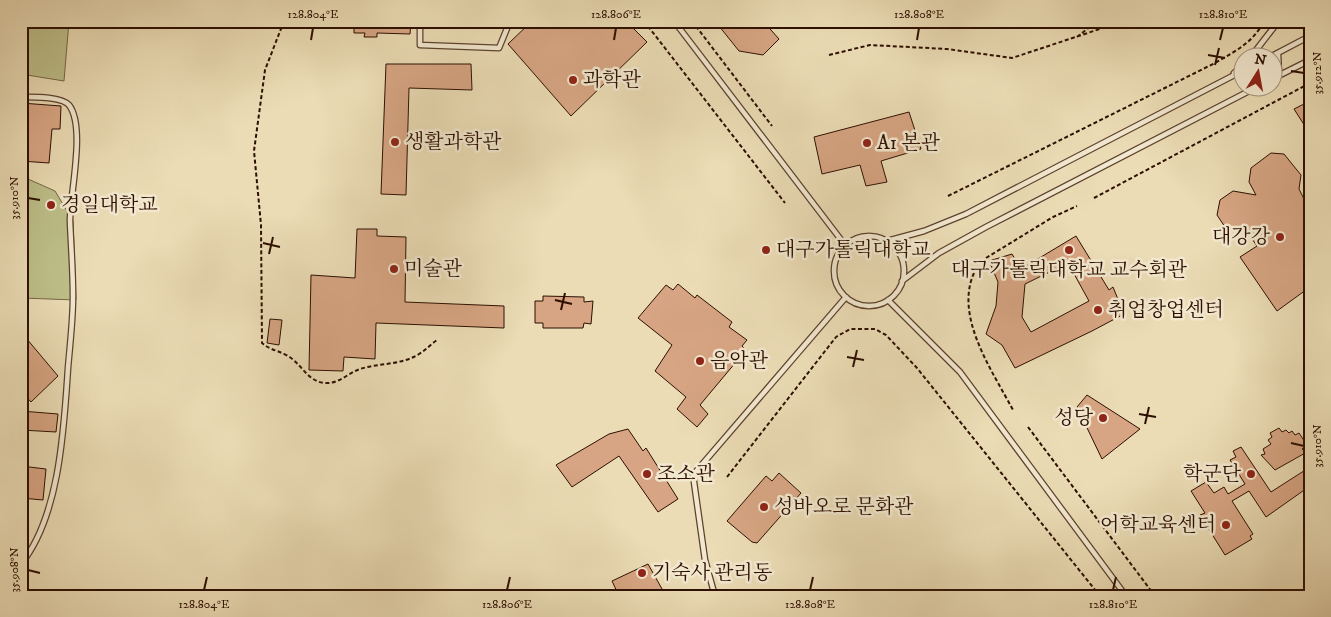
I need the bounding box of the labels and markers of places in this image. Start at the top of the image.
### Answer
place label: 과학관 [583,68,642,93]
marker: 과학관 [567,74,579,86]
place label: 생활과학관 [405,130,502,155]
place label: A1 본관 [877,131,941,156]
marker: 생활과학관 [389,136,401,148]
marker: A1 본관 [861,137,873,149]
place label: 경일대학교 [61,193,158,218]
marker: 경일대학교 [45,199,57,211]
place label: 대강강 [1212,225,1271,250]
marker: 대강강 [1274,231,1286,243]
place label: 대구가톨릭대학교 [776,238,931,263]
marker: 대구가톨릭대학교 [760,244,772,256]
marker: 대구가톨릭대학교 교수회관 [1063,244,1075,256]
place label: 미술관 [404,257,463,282]
place label: 대구가톨릭대학교 교수회관 [951,258,1188,283]
marker: 미술관 [388,263,400,275]
place label: 취업창업센터 [1108,298,1224,323]
marker: 취업창업센터 [1092,304,1104,316]
place label: 음악관 [710,349,769,374]
marker: 음악관 [694,355,706,367]
place label: 성당 [1054,406,1094,431]
marker: 성당 [1097,412,1109,424]
place label: 조소관 [657,462,716,487]
place label: 학군단 [1183,462,1242,487]
marker: 조소관 [641,468,653,480]
marker: 학군단 [1245,468,1257,480]
place label: 성바오로 문화관 [774,495,914,520]
marker: 성바오로 문화관 [758,501,770,513]
place label: 어학교육센터 [1100,513,1216,538]
marker: 어학교육센터 [1220,519,1232,531]
place label: 기숙사 관리동 [652,561,772,586]
marker: 기숙사 관리동 [636,567,648,579]

